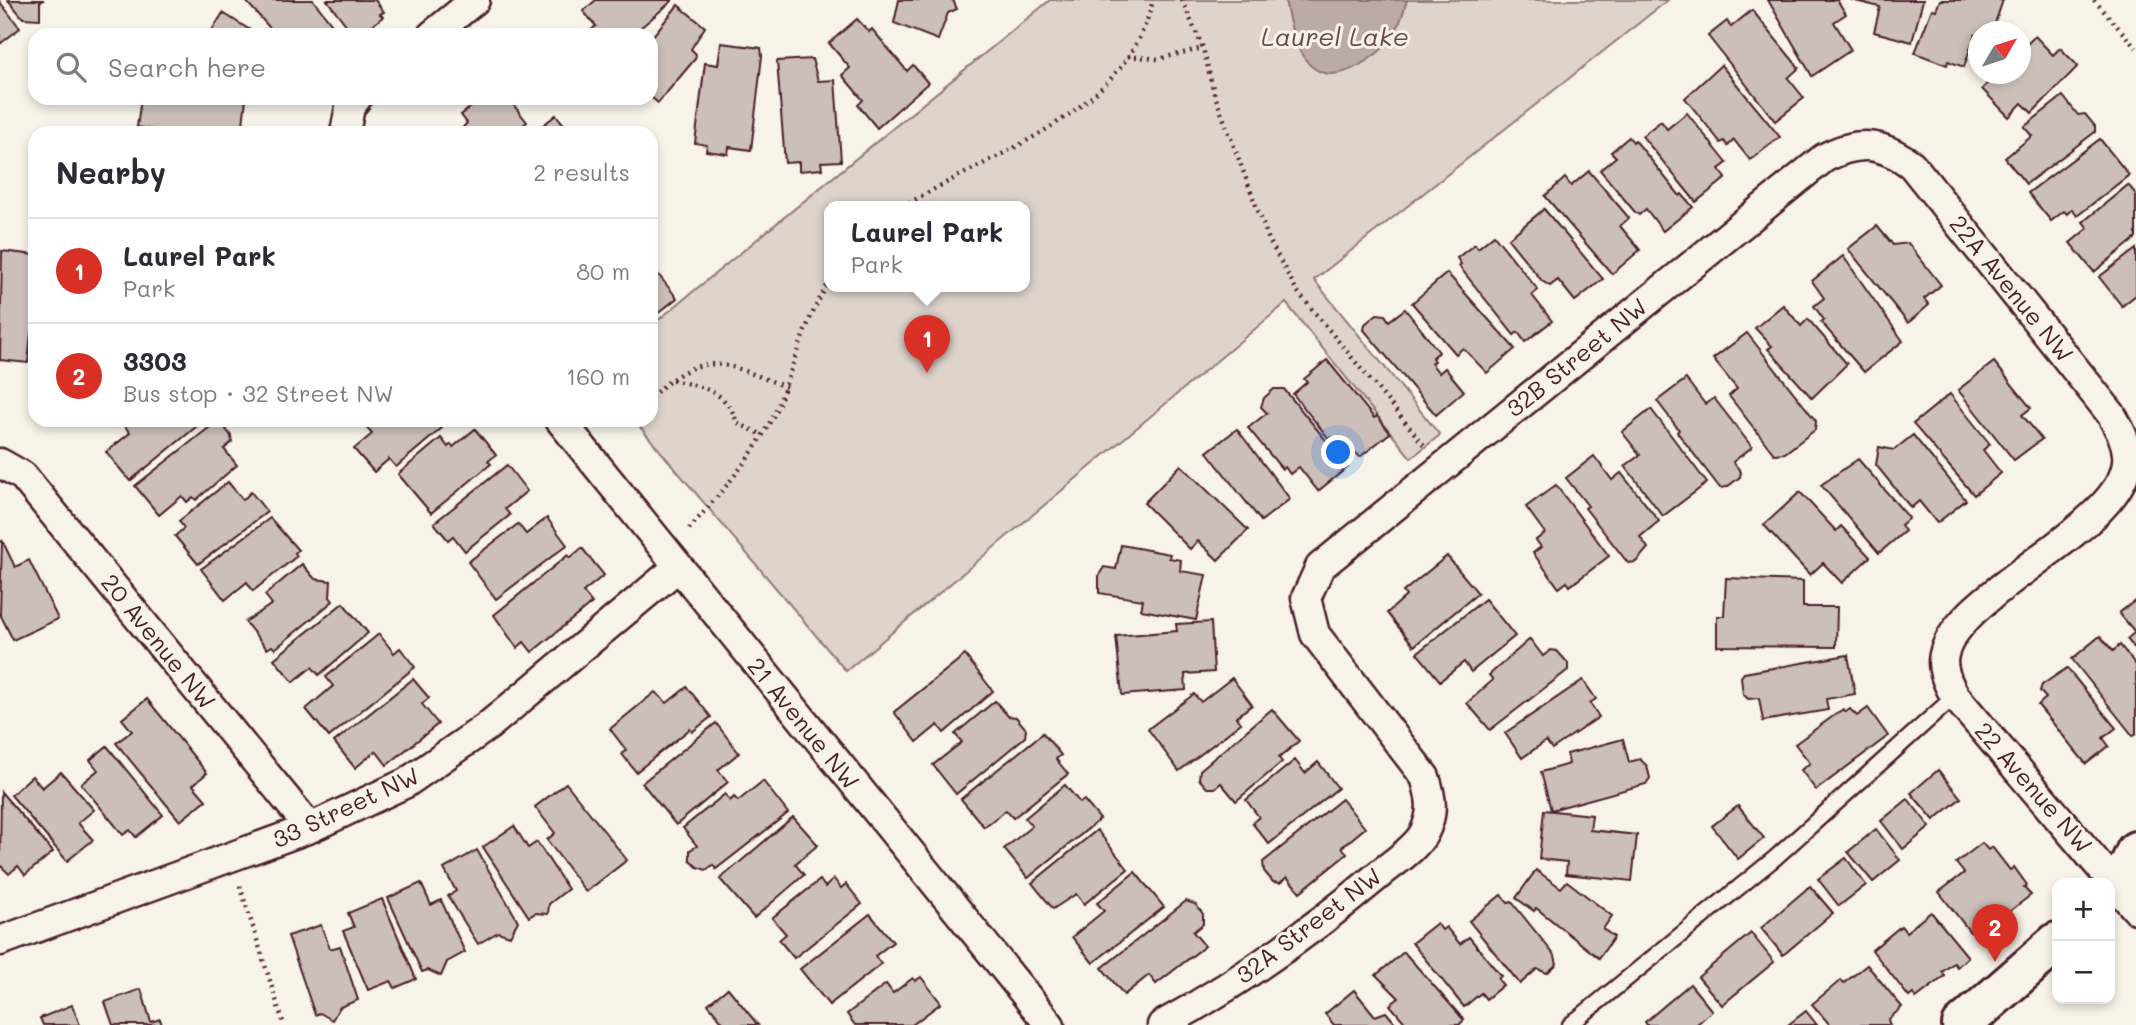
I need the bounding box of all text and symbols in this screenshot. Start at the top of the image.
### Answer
water label: Laurel Lake [1261,19,1409,53]
north arrow [1968,21,2031,84]
search box [28,28,658,105]
icon: search [52,48,90,86]
text: Search here [108,50,266,84]
text: Nearby [56,152,166,192]
text: 2 results [533,157,630,187]
popup [824,201,1030,292]
street label: 22A Avenue NW [1943,208,2081,368]
text: Laurel Park [851,215,1003,249]
text: Laurel Park [123,239,276,273]
text: Park [851,249,903,279]
text: 1 [74,256,84,286]
text: 80 m [576,256,630,286]
text: Park [123,273,175,303]
street label: 32B Street NW [1499,290,1653,423]
pin: 1 [904,315,950,373]
text: 3303 [123,344,187,378]
text: 2 [73,361,85,391]
text: 160 m [566,361,630,391]
text: Bus stop · 32 Street NW [123,378,394,408]
your location [1321,435,1355,469]
street label: 20 Avenue NW [95,567,223,715]
street label: 21 Avenue NW [741,651,867,795]
street label: 22 Avenue NW [1969,715,2100,859]
street label: 33 Street NW [267,759,424,854]
street label: 32A Street NW [1229,860,1387,990]
map controls [2052,878,2115,1004]
button: + [2052,878,2115,941]
pin: 2 [1972,904,2018,962]
button: − [2052,941,2115,1004]

